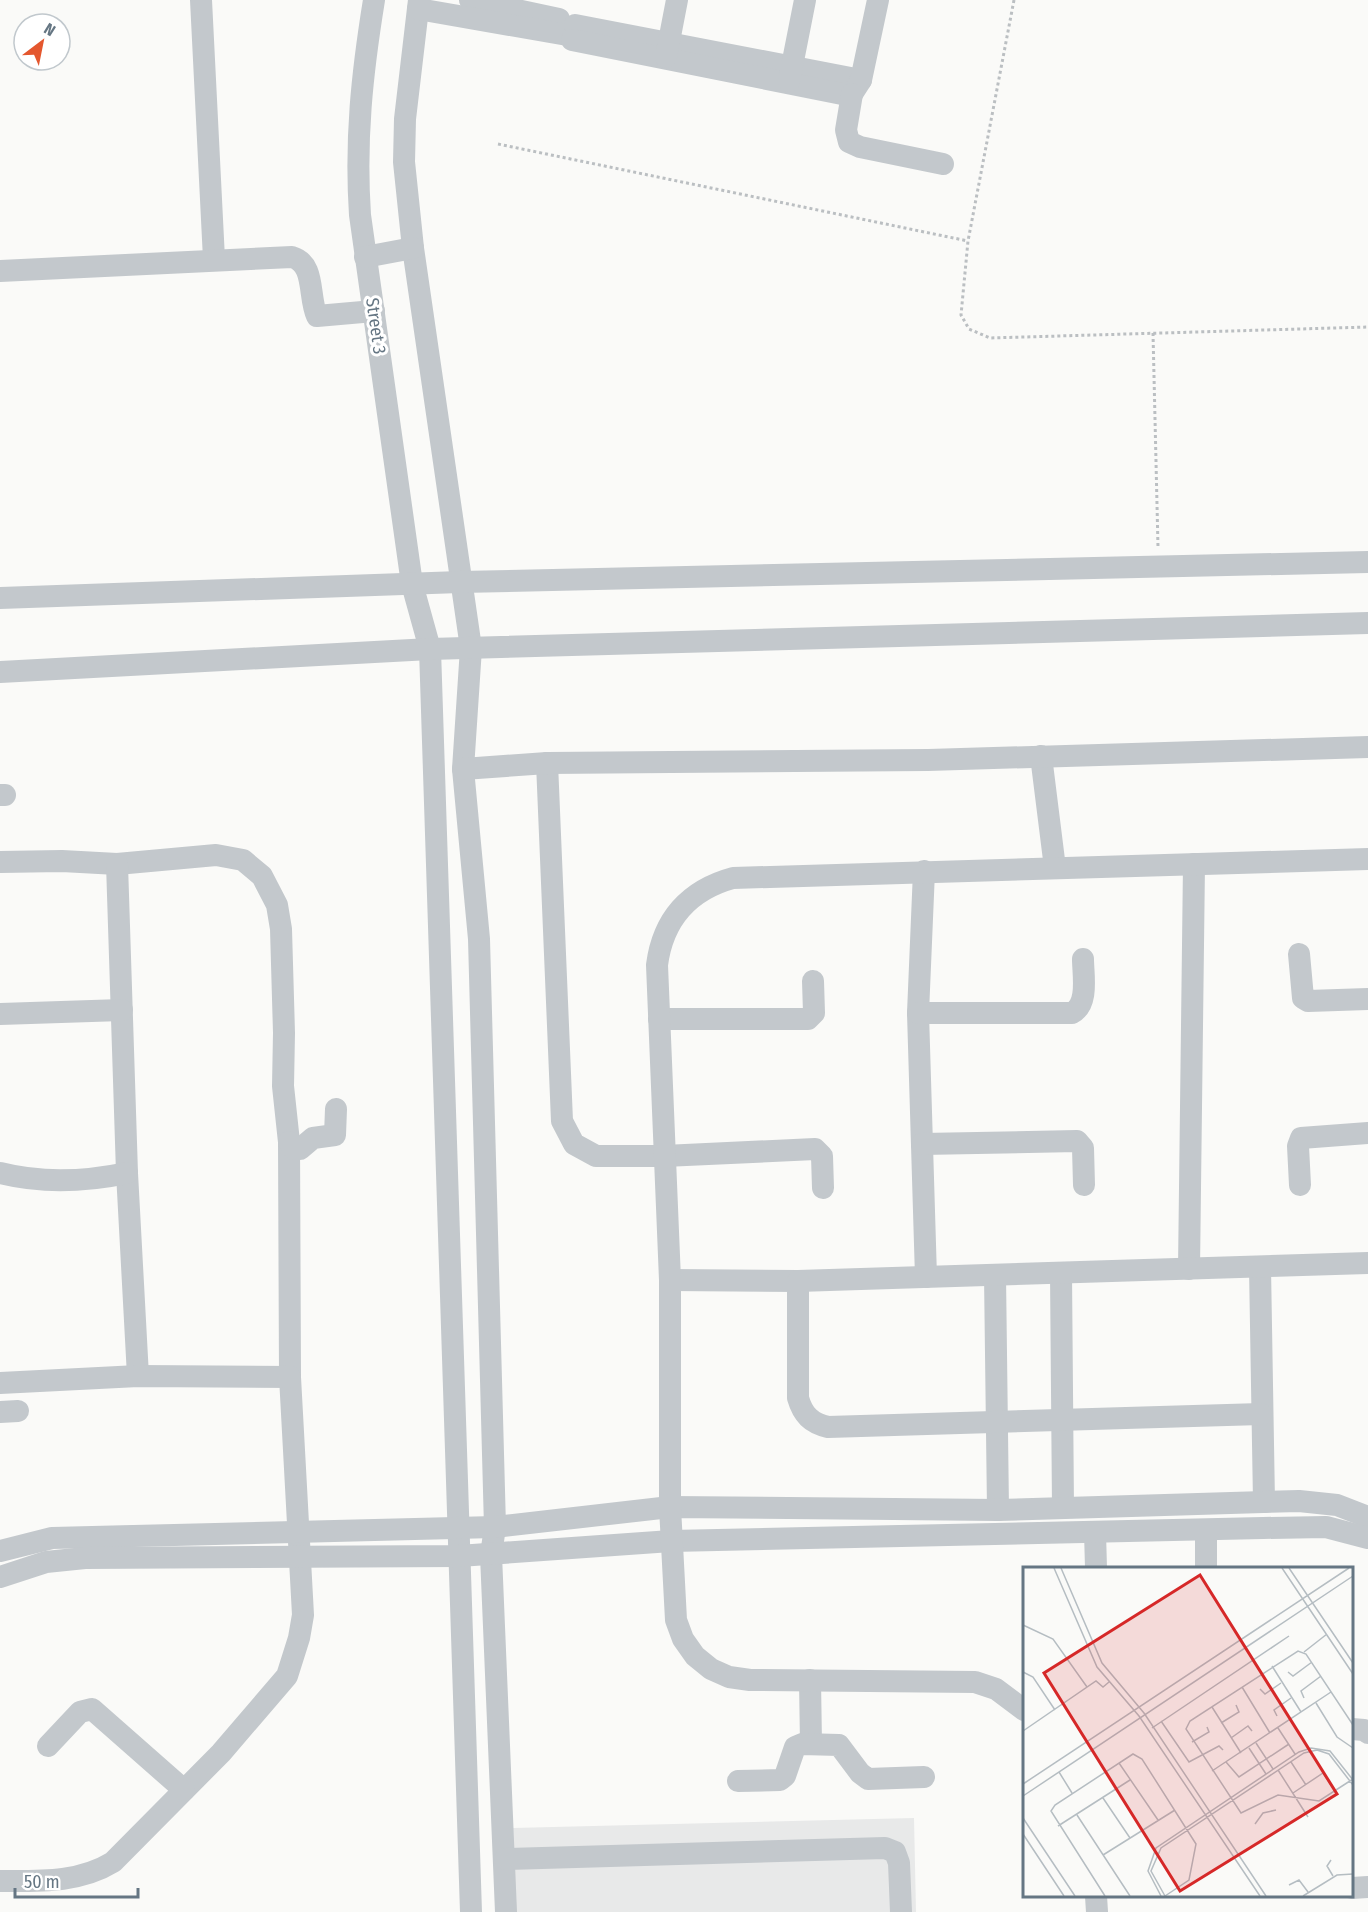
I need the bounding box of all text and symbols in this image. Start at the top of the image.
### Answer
north arrow [12,12,72,72]
text: N [41,19,59,40]
street label: Street 3 [361,296,391,356]
inset map [1023,1567,1353,1897]
scale bar [15,1861,138,1899]
text: 50 m [24,1871,60,1893]

